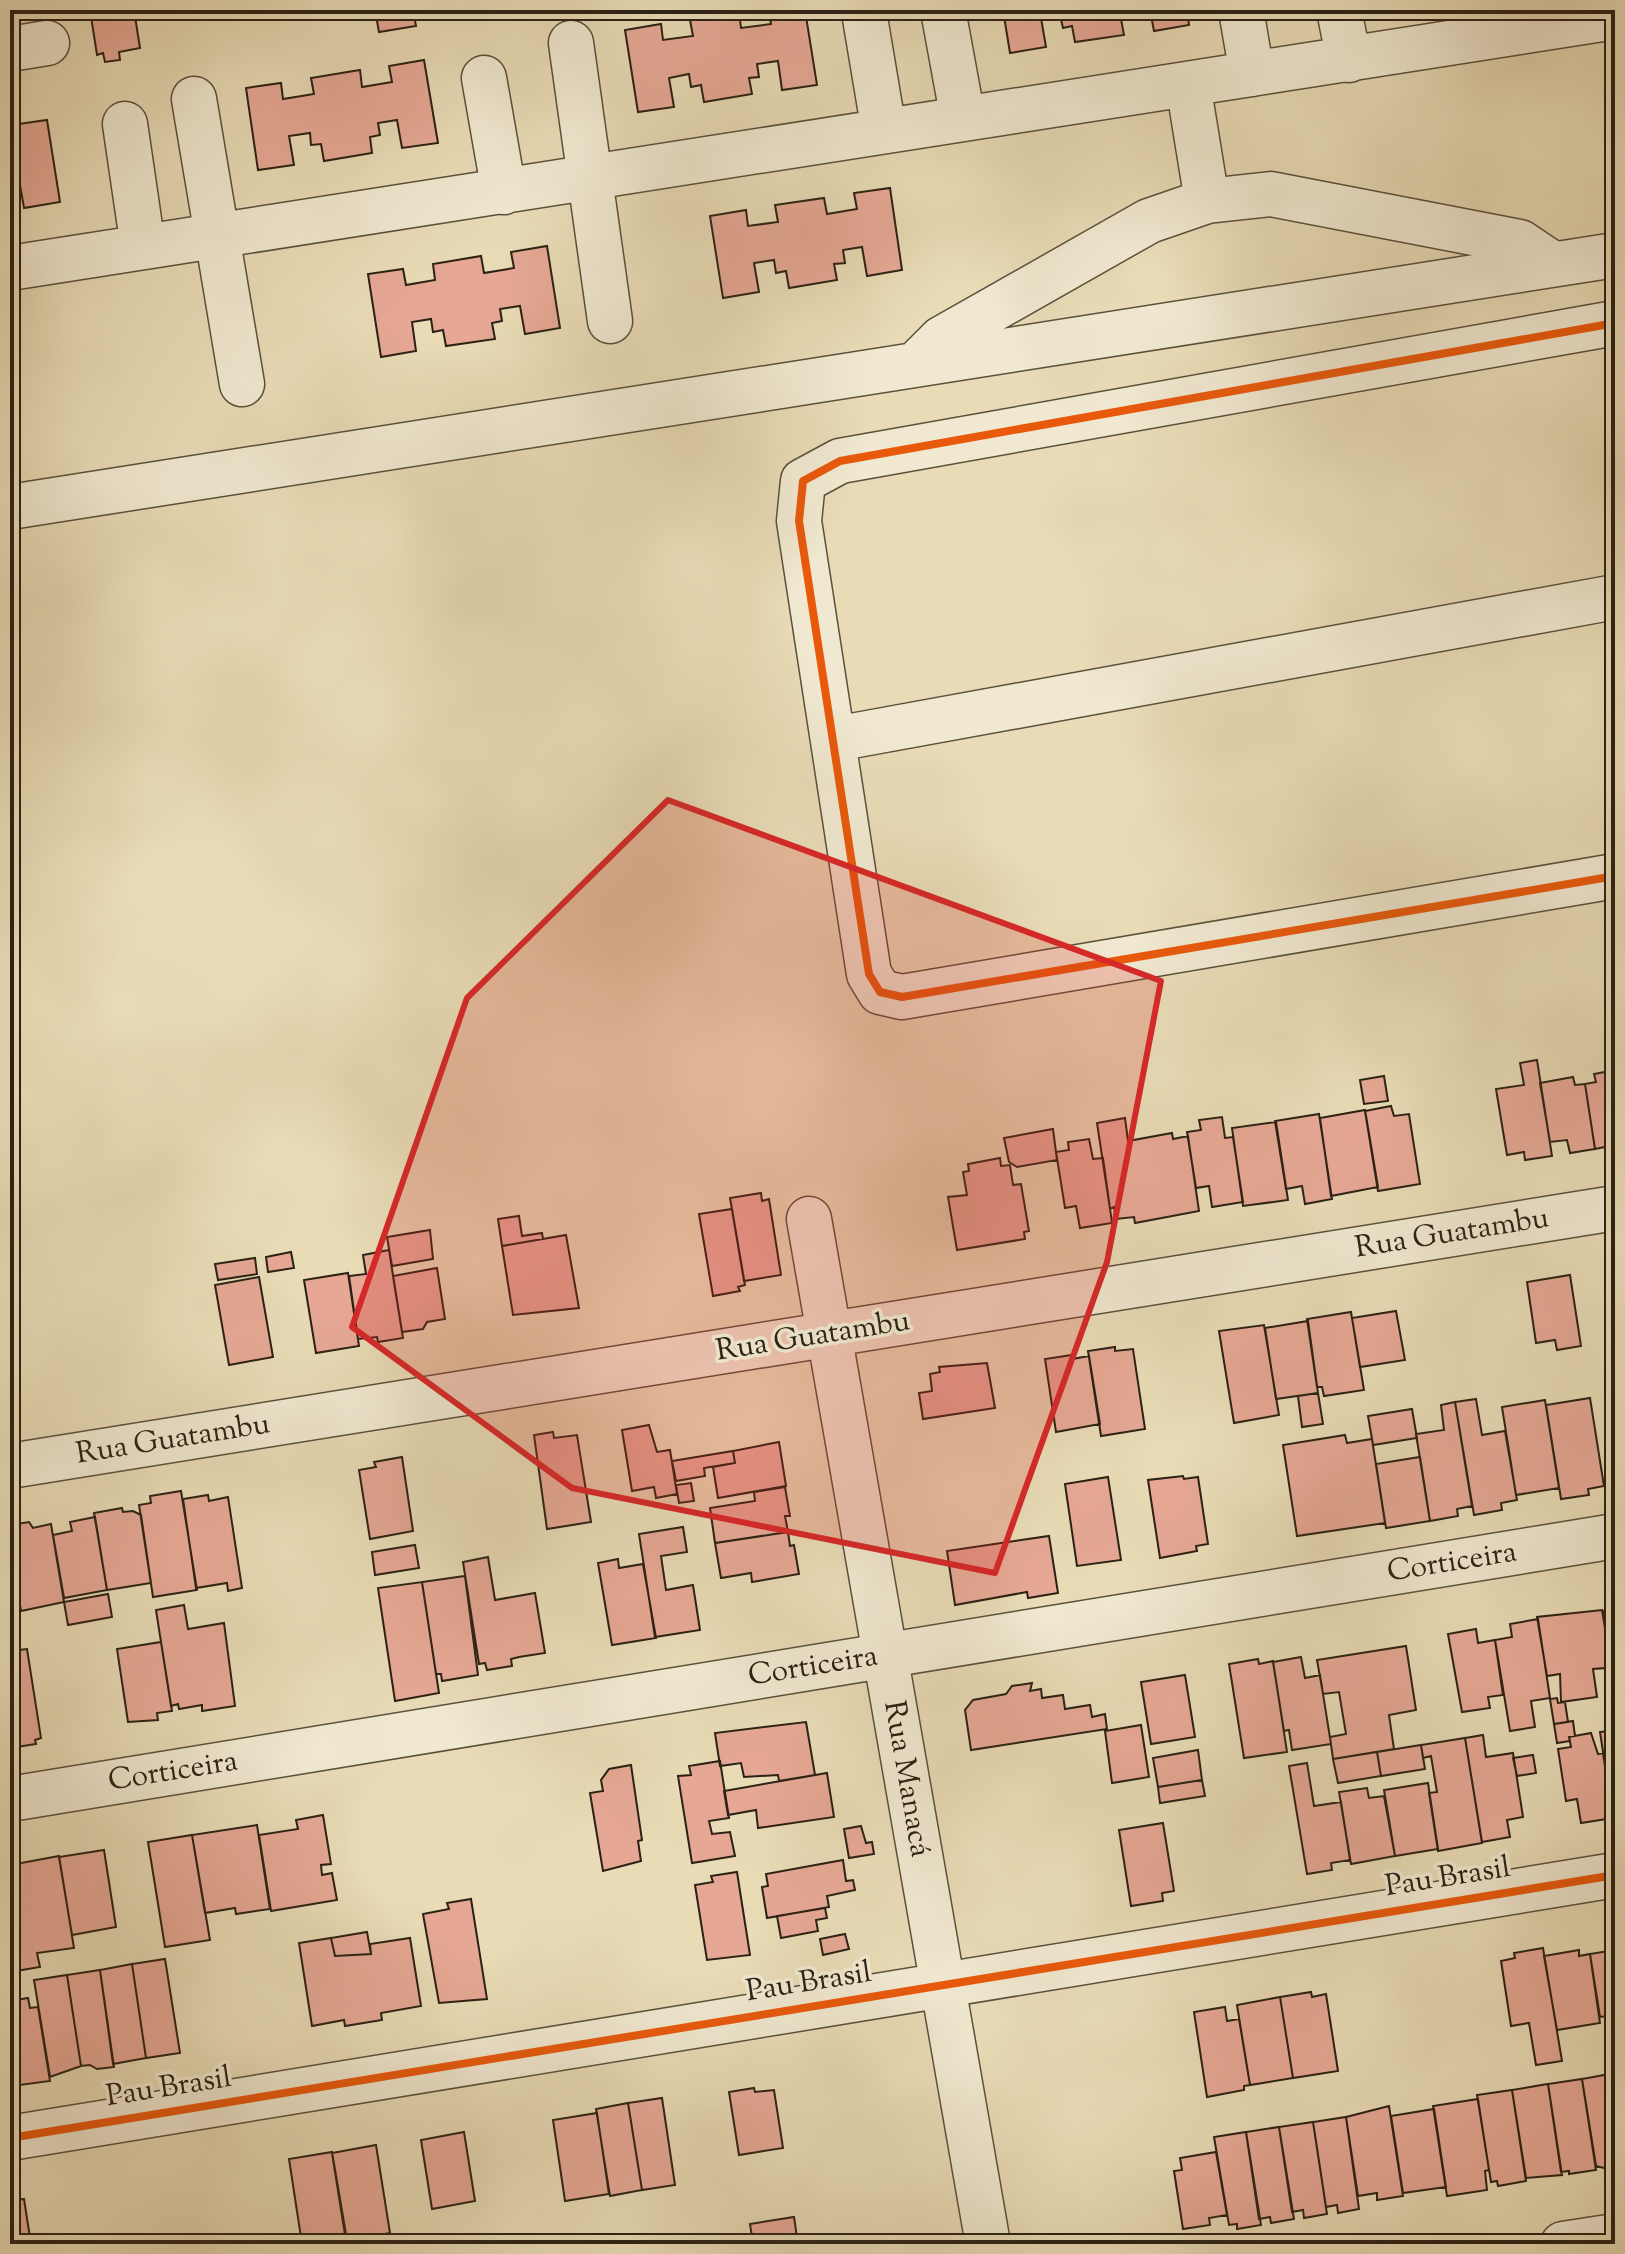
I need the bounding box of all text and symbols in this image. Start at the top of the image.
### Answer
street label: Rua Guatambu [1352,1197,1552,1271]
street label: Rua Guatambu [713,1300,913,1374]
street label: Rua Guatambu [73,1403,273,1477]
street label: Corticeira [1384,1532,1520,1594]
street label: Corticeira [745,1636,881,1698]
street label: Rua Manacá [871,1697,941,1861]
street label: Corticeira [105,1741,241,1803]
street label: Pau Brasil [1382,1847,1514,1909]
street label: Pau Brasil [743,1952,875,2014]
street label: Pau Brasil [103,2057,235,2119]

